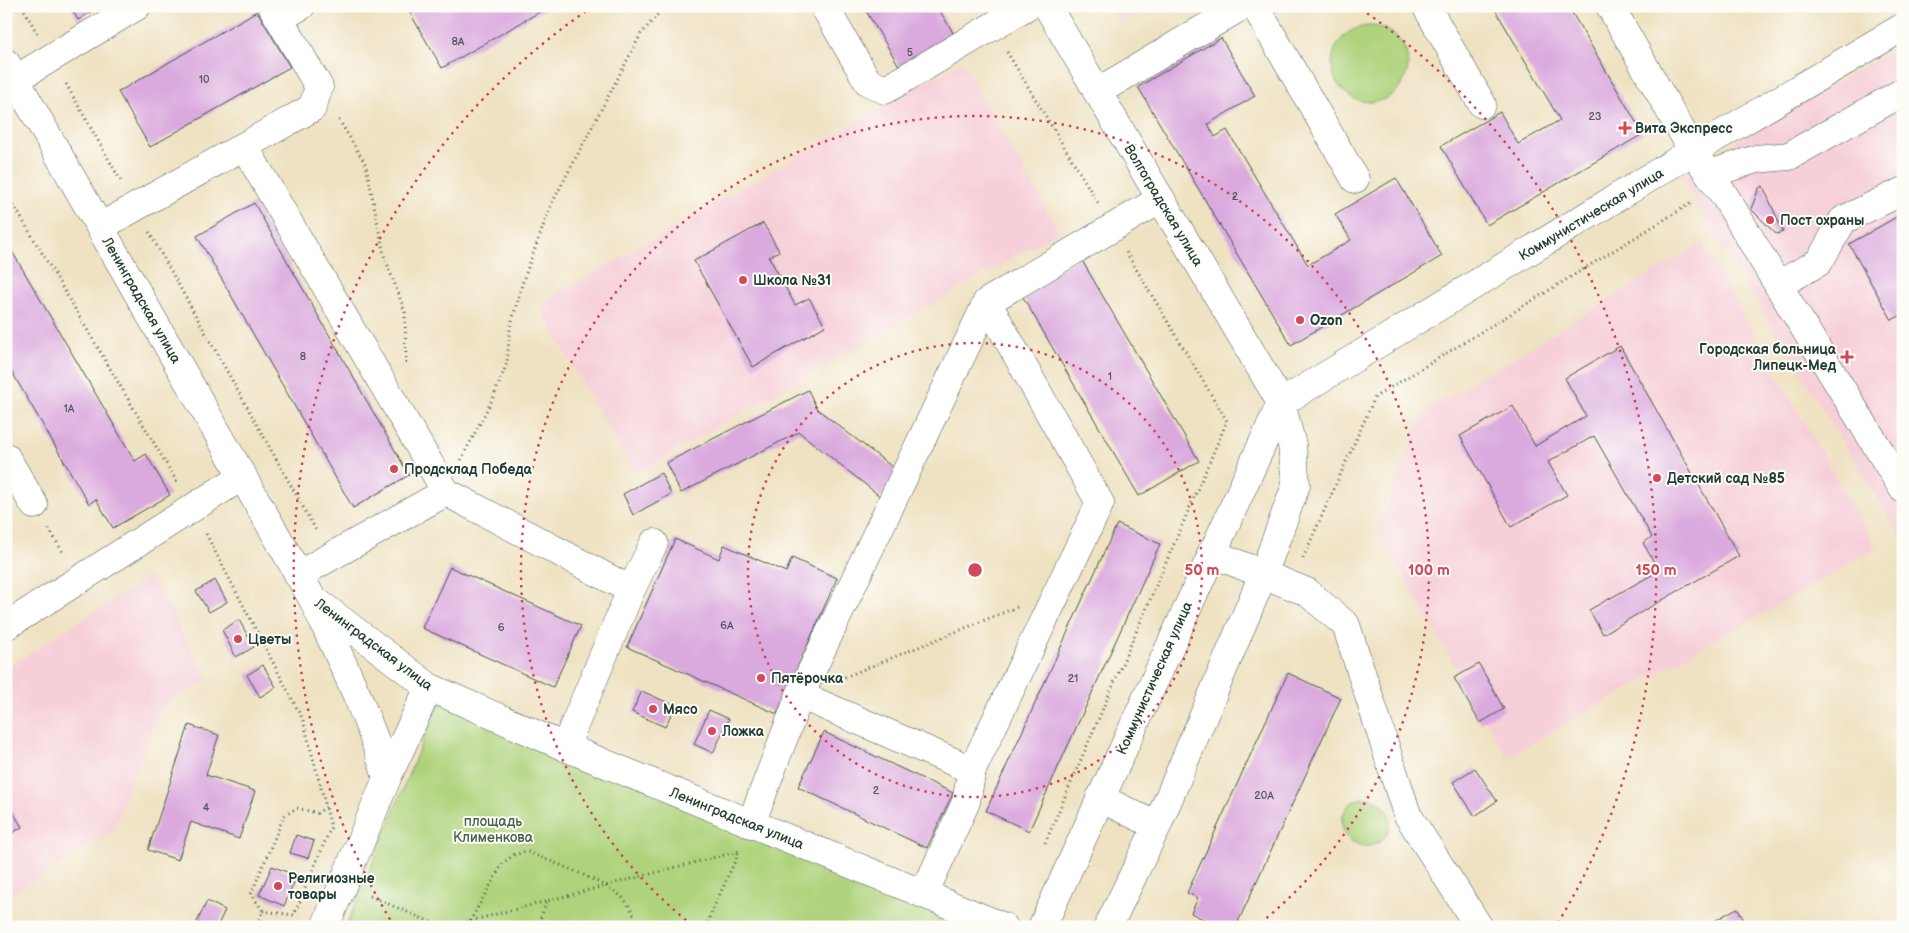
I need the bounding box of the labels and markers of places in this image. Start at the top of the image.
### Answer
place label: Вита Экспресс [1635,120,1732,137]
marker: Вита Экспресс [1619,122,1631,134]
place label: Пост охраны [1780,212,1864,229]
marker: Пост охраны [1764,214,1776,226]
place label: Школа №31 [753,272,831,289]
marker: Школа №31 [737,274,749,286]
place label: Ozon [1310,312,1343,329]
marker: Ozon [1294,314,1306,326]
place label: Городская больница Липецк-Мед [1699,341,1837,374]
marker: Городская больница Липецк-Мед [1840,350,1854,364]
place label: Продсклад Победа [404,461,532,478]
marker: Продсклад Победа [388,463,400,475]
place label: Детский сад №85 [1667,470,1785,487]
marker: Детский сад №85 [1651,472,1663,484]
centre of rings [966,561,984,579]
place label: Цветы [248,631,291,648]
marker: Цветы [232,633,244,645]
place label: Пятёрочка [771,670,844,687]
marker: Пятёрочка [755,672,767,684]
place label: Мясо [663,701,698,718]
marker: Мясо [647,703,659,715]
place label: Ложка [721,723,765,740]
marker: Ложка [706,725,718,737]
place label: Религиозные товары [288,870,375,903]
marker: Религиозные товары [272,880,284,892]

